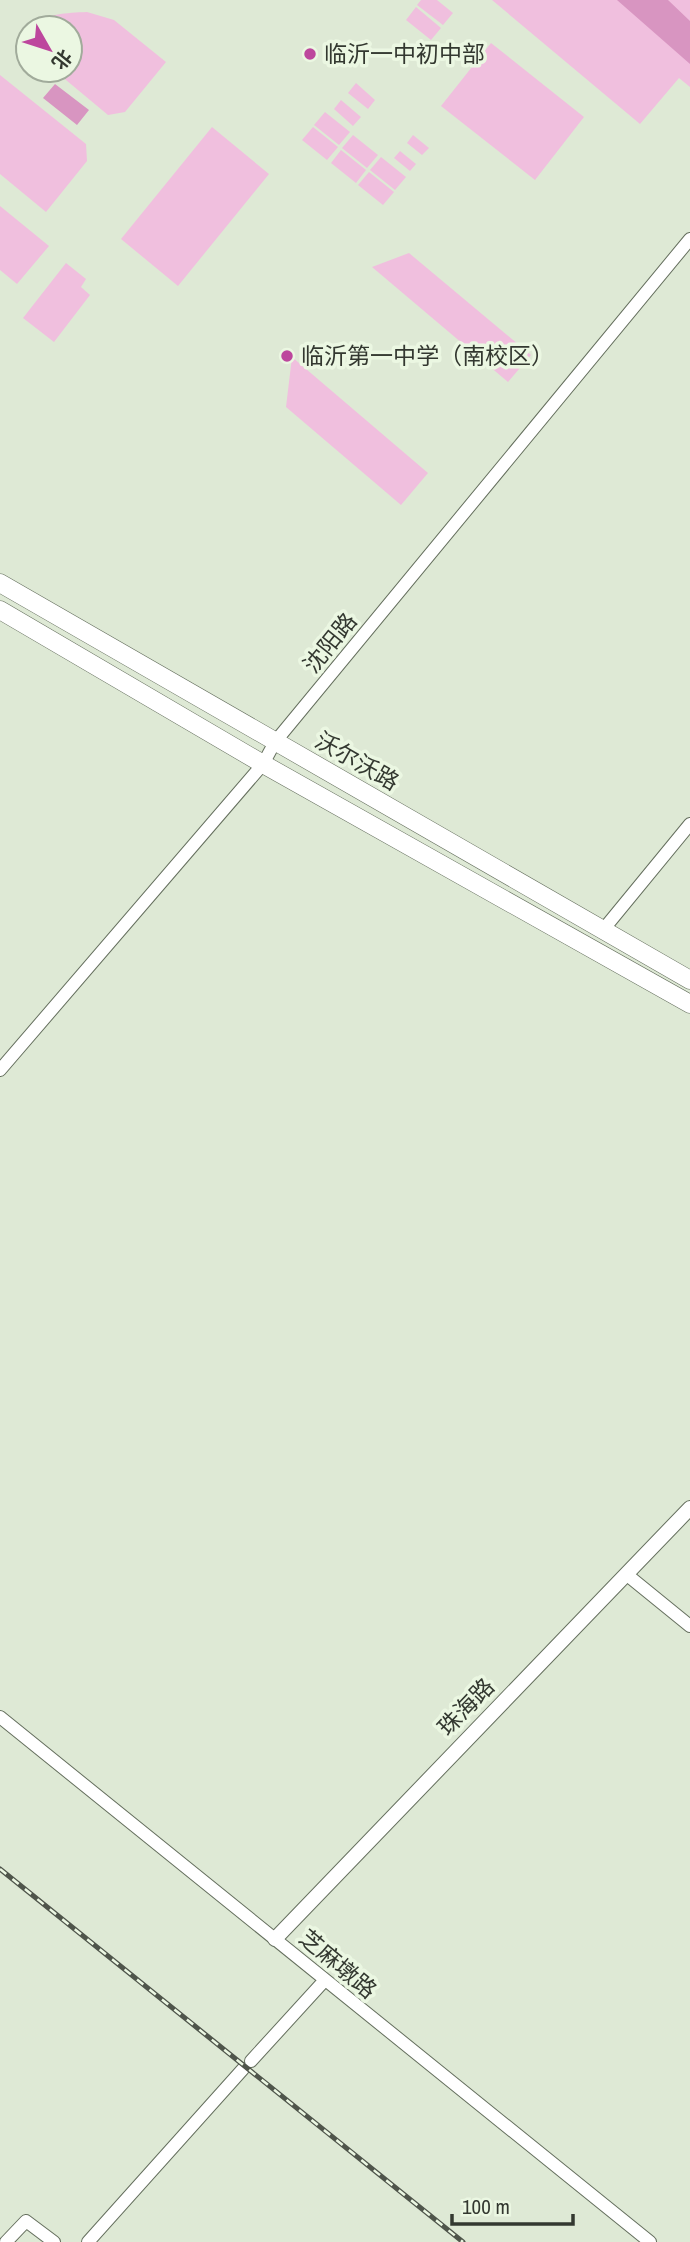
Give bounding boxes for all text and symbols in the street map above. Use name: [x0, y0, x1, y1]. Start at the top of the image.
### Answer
north arrow: [14, 14, 84, 84]
place label: 临沂一中初中部: [324, 38, 485, 69]
text: 北: [46, 44, 78, 75]
marker: 临沂一中初中部: [302, 46, 318, 62]
place label: 临沂第一中学（南校区）: [301, 340, 554, 371]
marker: 临沂第一中学（南校区）: [279, 348, 295, 364]
street label: 沈阳路: [296, 606, 363, 679]
street label: 沃尔沃路: [310, 724, 405, 797]
street label: 珠海路: [431, 1671, 501, 1742]
street label: 芝麻墩路: [293, 1922, 384, 2005]
scale bar: [452, 2182, 573, 2226]
text: 100 m: [462, 2192, 510, 2221]

